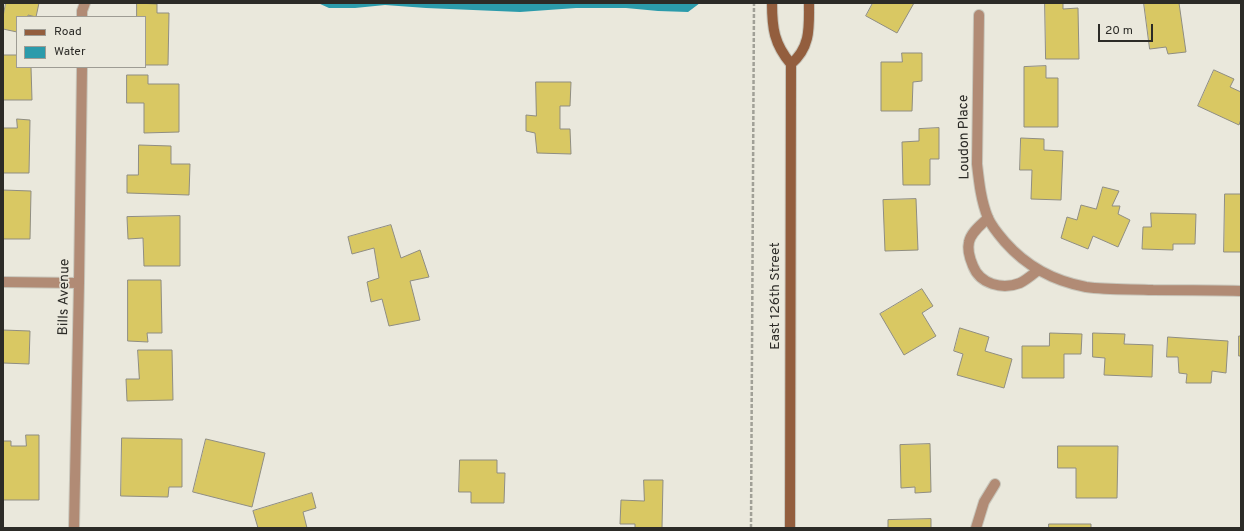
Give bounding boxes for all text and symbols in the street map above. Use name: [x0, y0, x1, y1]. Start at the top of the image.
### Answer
legend: [16, 16, 146, 68]
scale bar: [1100, 16, 1155, 42]
text: 20 m: [1105, 23, 1133, 39]
text: Road: [54, 24, 82, 40]
text: Water: [54, 44, 86, 60]
street label: Loudon Place: [956, 94, 974, 180]
street label: East 126th Street: [768, 242, 784, 350]
street label: Bills Avenue: [56, 258, 74, 336]

